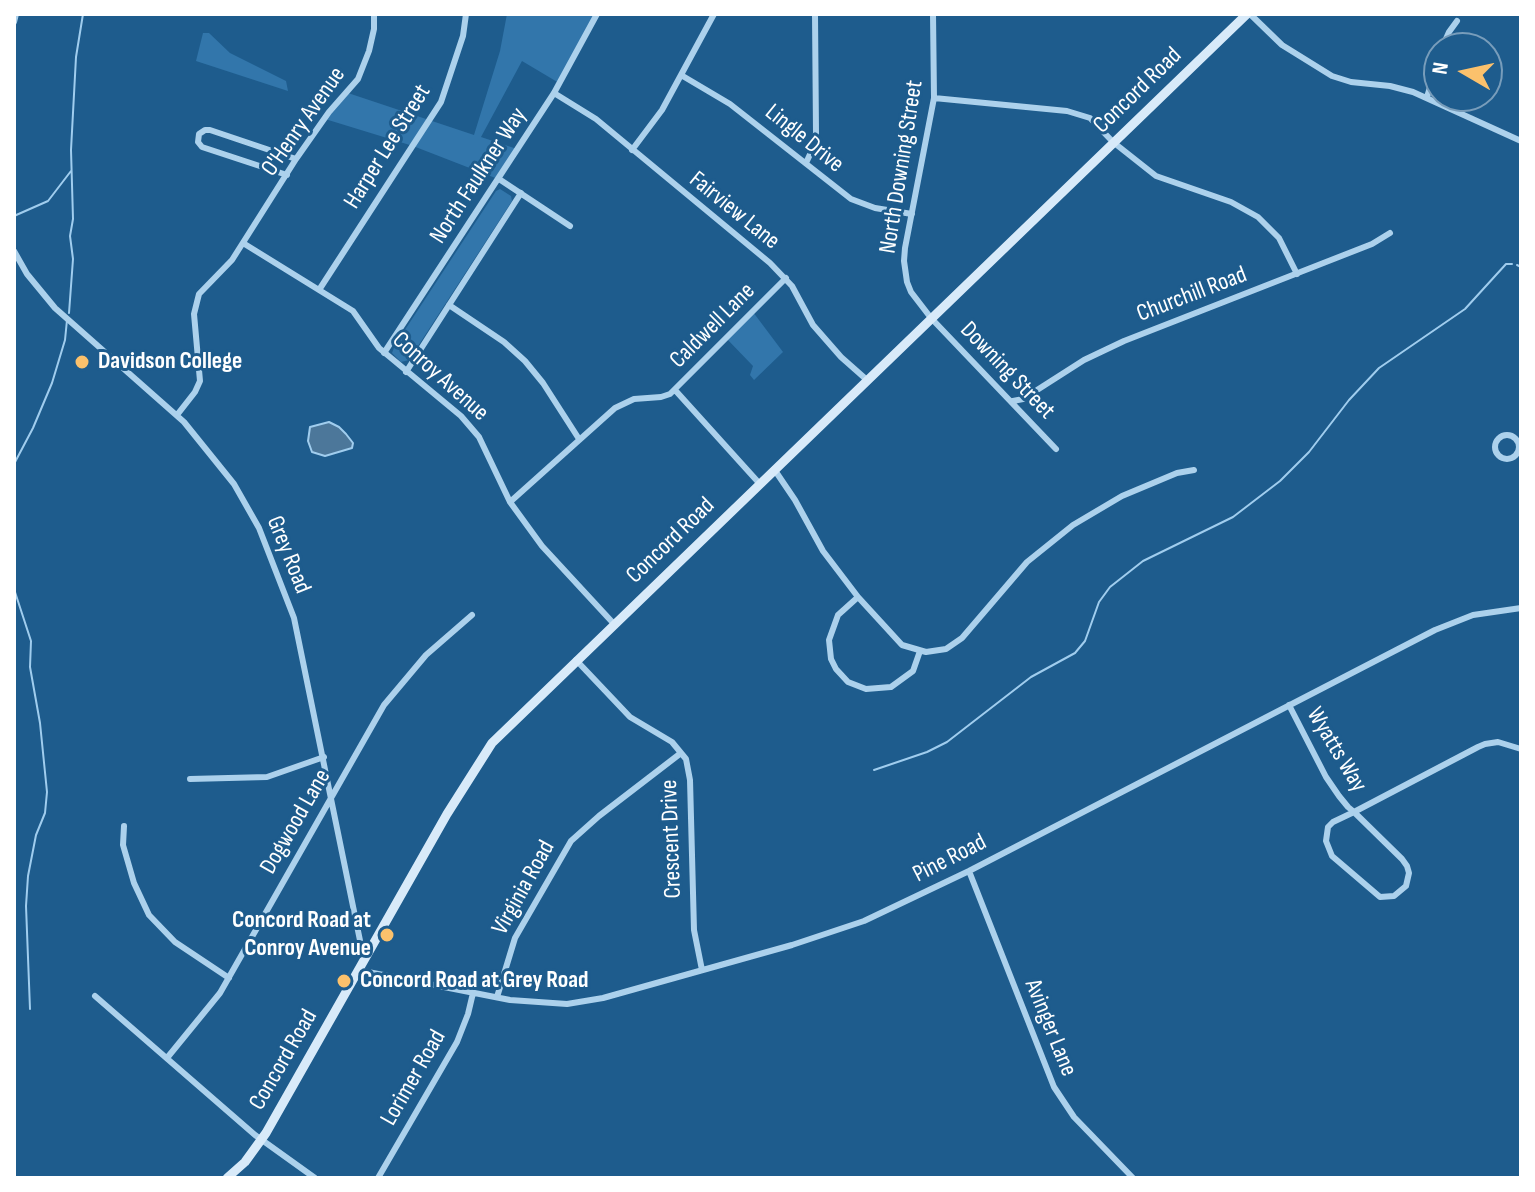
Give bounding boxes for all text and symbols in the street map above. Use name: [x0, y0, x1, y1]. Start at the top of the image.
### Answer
north arrow: [1423, 32, 1503, 112]
street label: Concord Road: [1088, 42, 1188, 140]
text: N: [1427, 61, 1455, 76]
street label: O'Henry Avenue: [256, 62, 352, 182]
street label: North Downing Street: [874, 78, 930, 256]
street label: Harper Lee Street: [338, 80, 438, 214]
street label: Lingle Drive: [759, 99, 849, 179]
street label: North Faulkner Way: [424, 103, 534, 249]
street label: Fairview Lane: [683, 166, 785, 256]
street label: Churchill Road: [1133, 261, 1251, 329]
street label: Caldwell Lane: [664, 277, 762, 375]
street label: Downing Street: [954, 316, 1060, 426]
street label: Conroy Avenue: [386, 326, 494, 428]
place label: Davidson College: [98, 348, 242, 376]
marker: Davidson College: [73, 353, 91, 371]
street label: Concord Road: [621, 492, 721, 590]
street label: Grey Road: [259, 512, 317, 598]
street label: Wyatts Way: [1300, 702, 1372, 798]
street label: Dogwood Lane: [254, 764, 338, 880]
street label: Crescent Drive: [656, 779, 688, 899]
street label: Pine Road: [909, 828, 991, 890]
street label: Virginia Road: [486, 836, 562, 940]
place label: Concord Road at Conroy Avenue: [232, 907, 371, 963]
marker: Concord Road at Conroy Avenue: [378, 926, 396, 944]
place label: Concord Road at Grey Road: [360, 967, 588, 995]
marker: Concord Road at Grey Road: [335, 972, 353, 990]
street label: Avinger Lane: [1018, 975, 1082, 1081]
street label: Concord Road: [244, 1005, 324, 1115]
street label: Lorimer Road: [375, 1025, 453, 1131]

